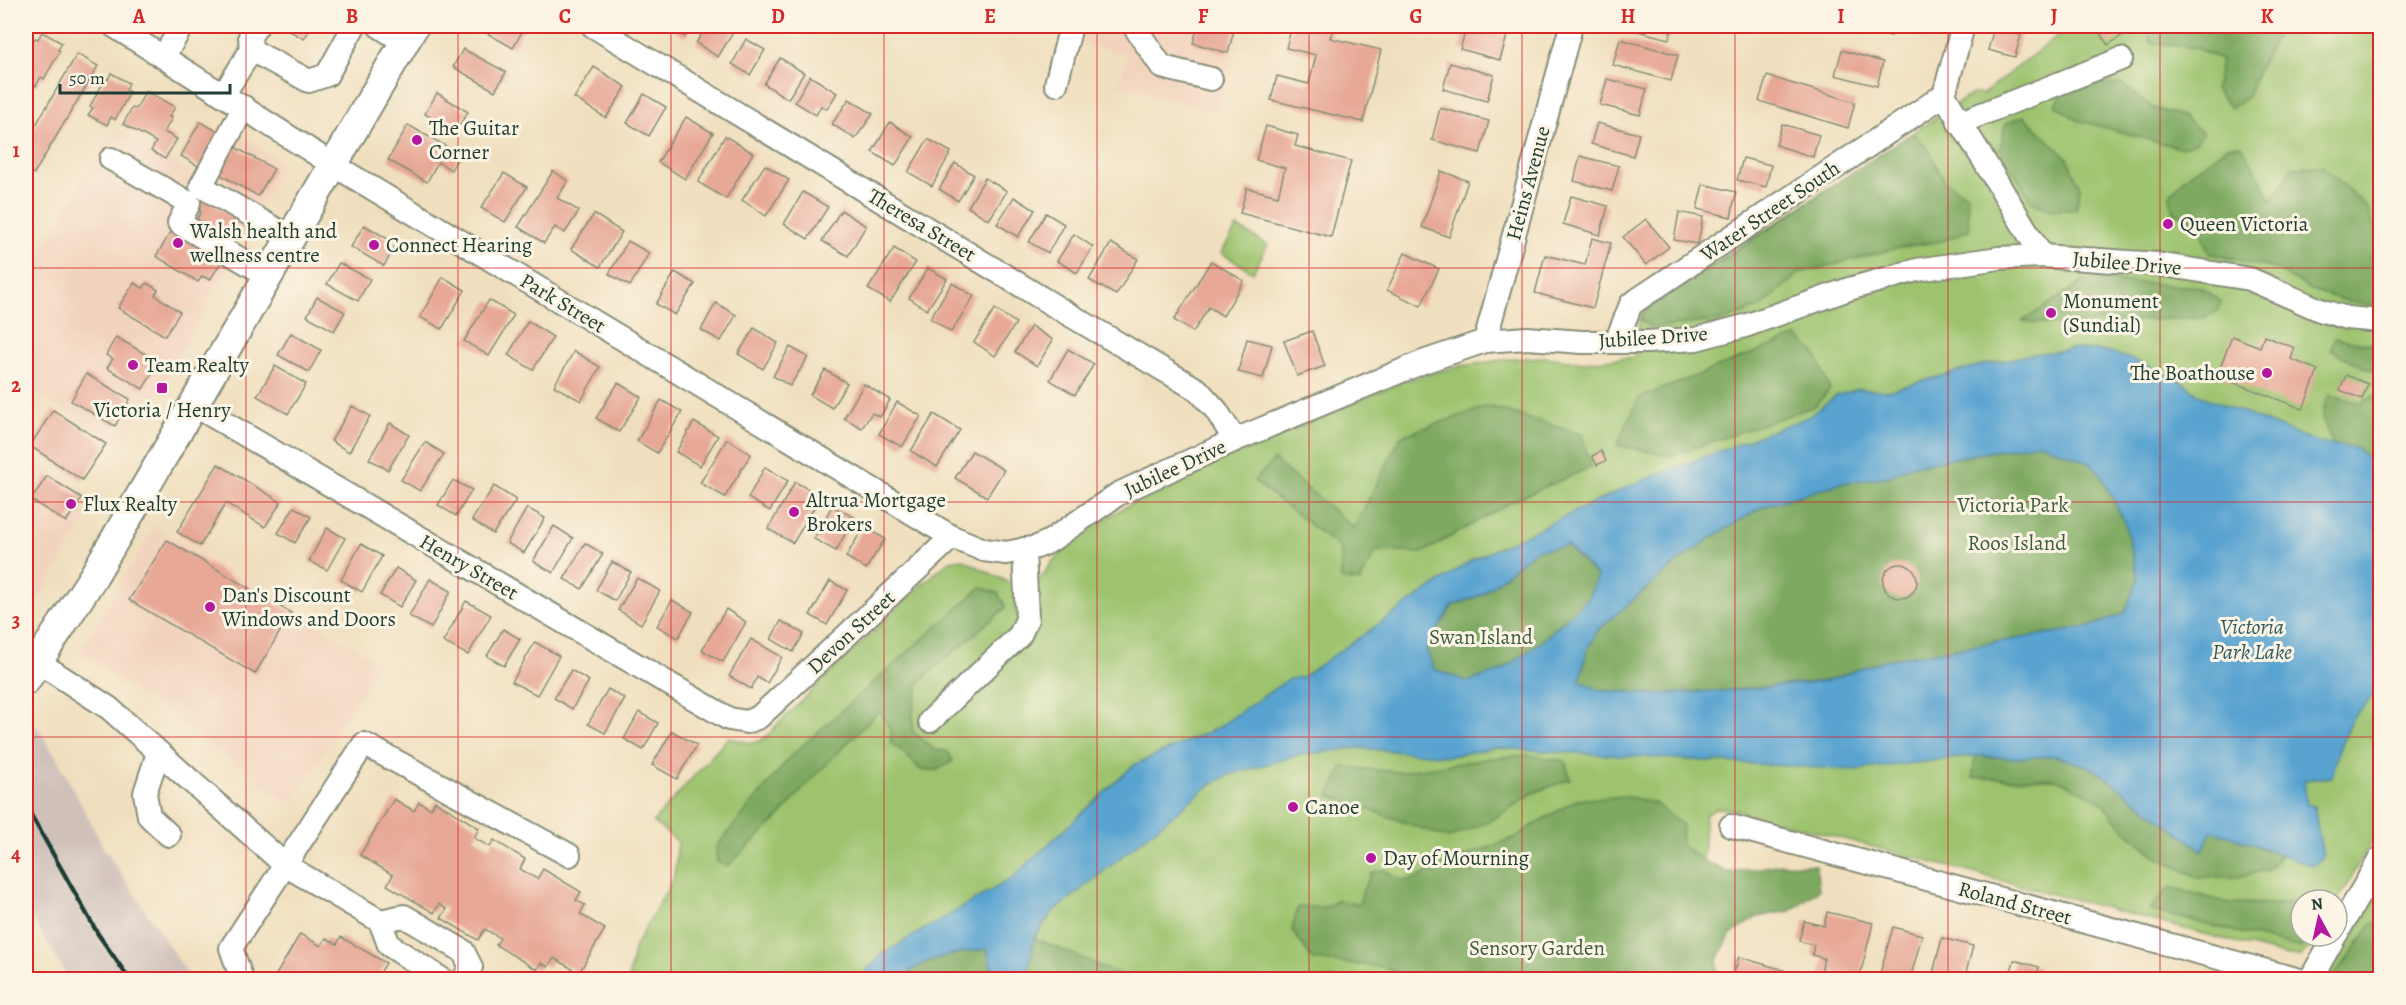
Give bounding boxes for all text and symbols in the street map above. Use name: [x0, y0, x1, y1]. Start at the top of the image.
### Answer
text: A: [132, 3, 146, 30]
text: B: [346, 3, 358, 30]
text: C: [559, 3, 571, 30]
text: D: [771, 3, 785, 30]
text: E: [984, 3, 996, 30]
text: F: [1198, 3, 1209, 30]
text: G: [1409, 3, 1423, 30]
text: H: [1621, 3, 1636, 30]
text: I: [1837, 3, 1845, 30]
text: J: [2051, 3, 2058, 30]
text: K: [2260, 3, 2274, 30]
scale bar: [60, 57, 230, 95]
text: 50 m: [69, 66, 105, 90]
place label: The Guitar Corner: [429, 114, 519, 166]
street label: Heins Avenue: [1499, 123, 1557, 243]
marker: The Guitar Corner: [410, 133, 424, 147]
text: 1: [12, 137, 20, 164]
street label: Water Street South: [1694, 154, 1845, 269]
street label: Theresa Street: [863, 182, 981, 268]
place label: Queen Victoria: [2180, 210, 2309, 238]
place label: Walsh health and wellness centre: [189, 217, 338, 269]
marker: Queen Victoria: [2161, 217, 2175, 231]
place label: Connect Hearing: [386, 231, 533, 259]
marker: Walsh health and wellness centre: [171, 236, 185, 250]
marker: Connect Hearing: [367, 238, 381, 252]
street label: Jubilee Drive: [2071, 244, 2183, 282]
street label: Park Street: [515, 266, 611, 340]
place label: Monument (Sundial): [2063, 287, 2159, 339]
marker: Monument (Sundial): [2044, 306, 2058, 320]
street label: Jubilee Drive: [1597, 319, 1709, 355]
place label: Team Realty: [145, 351, 249, 379]
marker: Team Realty: [126, 358, 140, 372]
place label: The Boathouse: [2130, 359, 2255, 387]
marker: The Boathouse: [2260, 366, 2274, 380]
text: 2: [11, 372, 21, 399]
marker: Victoria / Henry: [155, 381, 169, 395]
place label: Victoria / Henry: [92, 396, 231, 424]
street label: Jubilee Drive: [1119, 432, 1231, 504]
place label: Altrua Mortgage Brokers: [805, 486, 946, 538]
place label: Flux Realty: [83, 490, 178, 518]
park label: Victoria Park: [1956, 491, 2069, 519]
marker: Flux Realty: [64, 497, 78, 511]
marker: Altrua Mortgage Brokers: [787, 505, 801, 519]
street label: Henry Street: [414, 527, 524, 607]
park label: Roos Island: [1967, 529, 2067, 557]
place label: Dan's Discount Windows and Doors: [221, 581, 396, 633]
street label: Devon Street: [801, 584, 901, 680]
marker: Dan's Discount Windows and Doors: [203, 600, 217, 614]
text: 3: [12, 607, 20, 634]
water label: Victoria Park Lake: [2212, 612, 2292, 667]
park label: Swan Island: [1429, 623, 1534, 651]
place label: Canoe: [1305, 793, 1359, 821]
marker: Canoe: [1286, 800, 1300, 814]
text: 4: [11, 841, 21, 868]
place label: Day of Mourning: [1383, 844, 1529, 872]
marker: Day of Mourning: [1364, 851, 1378, 865]
street label: Roland Street: [1955, 874, 2075, 932]
north arrow: [2289, 888, 2349, 948]
text: N: [2310, 892, 2325, 916]
park label: Sensory Garden: [1469, 934, 1605, 962]

